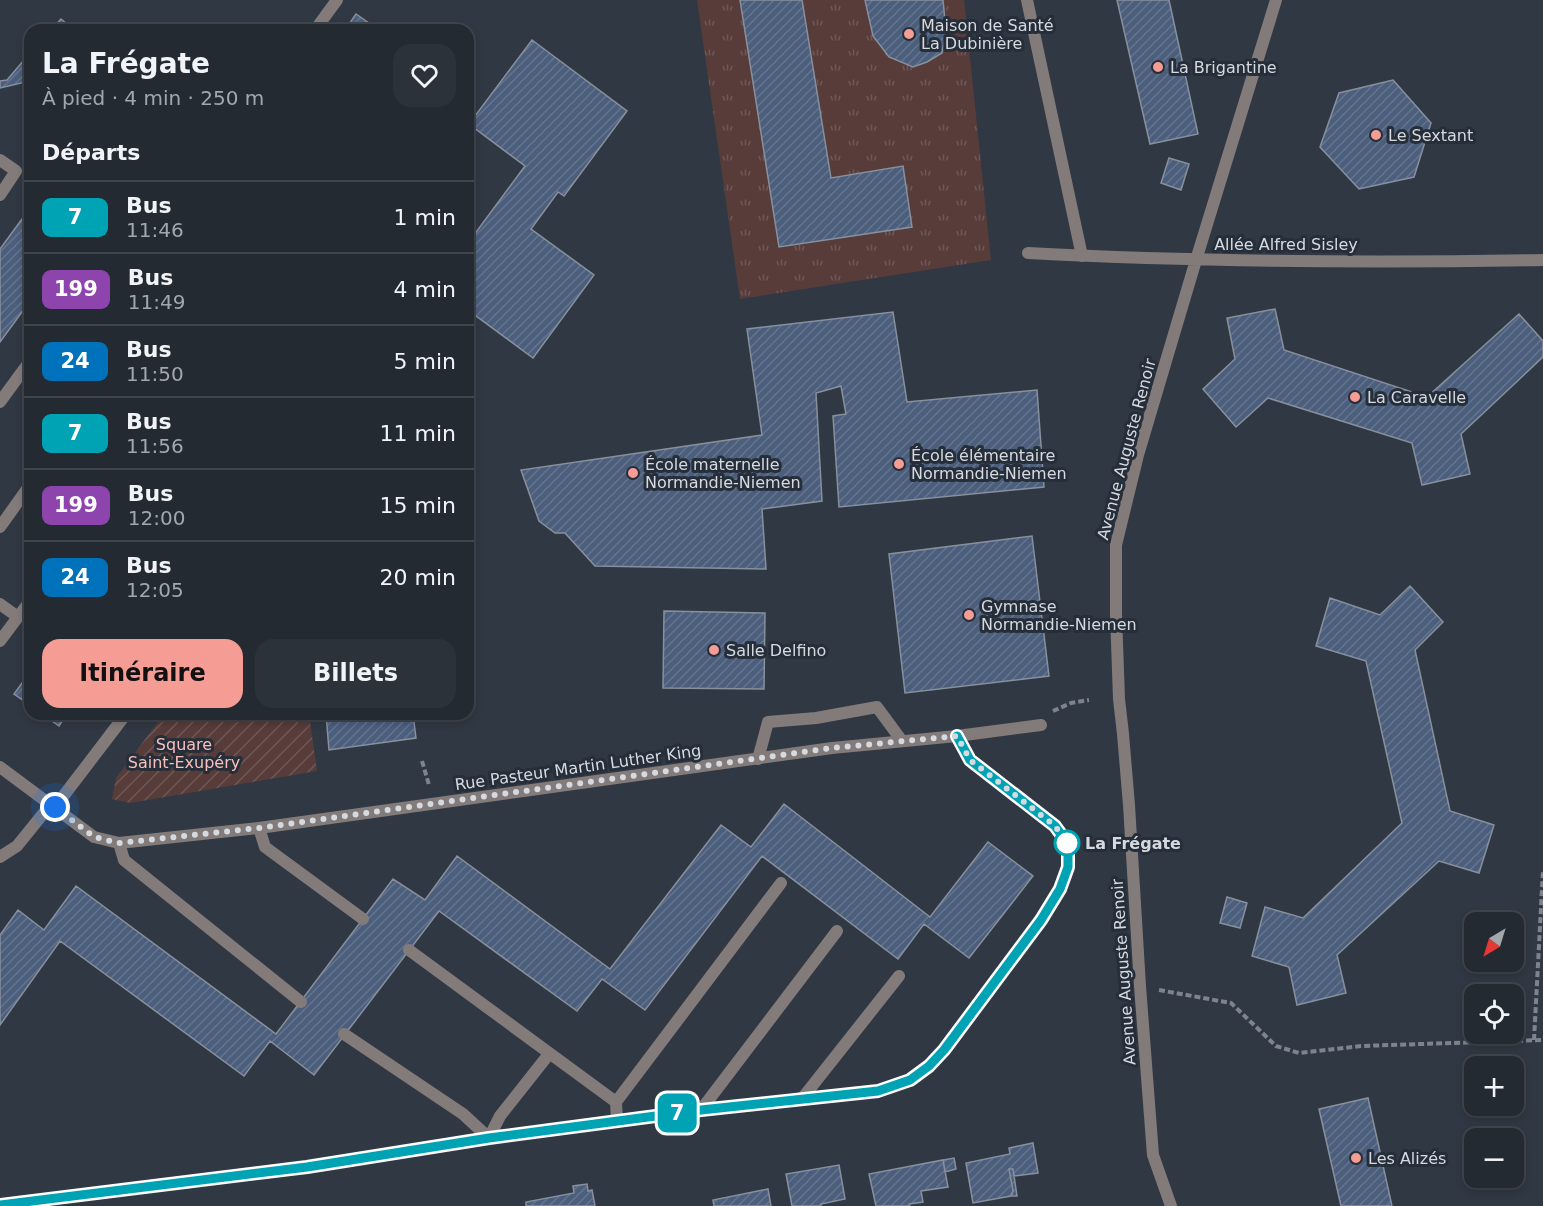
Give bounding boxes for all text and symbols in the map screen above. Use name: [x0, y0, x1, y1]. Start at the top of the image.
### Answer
place label: Maison de Santé La Dubinière: [921, 16, 1054, 53]
marker: Maison de Santé La Dubinière: [902, 27, 916, 41]
button: heart: [393, 44, 456, 107]
text: La Frégate: [42, 47, 210, 80]
place label: La Brigantine: [1170, 58, 1277, 77]
marker: La Brigantine: [1151, 60, 1165, 74]
text: À pied · 4 min · 250 m: [42, 86, 264, 110]
place label: Le Sextant: [1388, 126, 1473, 145]
marker: Le Sextant: [1369, 128, 1383, 142]
text: Départs: [42, 140, 140, 165]
text: Bus: [126, 193, 172, 218]
text: 7: [68, 205, 82, 229]
text: 1 min: [394, 205, 456, 230]
text: 11:46: [126, 218, 184, 242]
street label: Allée Alfred Sisley: [1214, 235, 1358, 254]
text: Bus: [128, 265, 173, 290]
text: 199: [54, 277, 98, 301]
text: 4 min: [394, 277, 456, 302]
text: 11:49: [128, 290, 185, 314]
text: Bus: [126, 337, 172, 362]
text: 24: [60, 349, 90, 373]
text: 5 min: [394, 349, 456, 374]
street label: Avenue Auguste Renoir: [1093, 356, 1160, 542]
text: 11:50: [126, 362, 184, 386]
place label: La Caravelle: [1367, 388, 1466, 407]
marker: La Caravelle: [1348, 390, 1362, 404]
text: Bus: [126, 409, 172, 434]
text: 7: [68, 421, 82, 445]
text: 11 min: [380, 421, 456, 446]
text: 11:56: [126, 434, 184, 458]
place label: École élémentaire Normandie-Niemen: [911, 446, 1067, 483]
place label: École maternelle Normandie-Niemen: [645, 455, 801, 492]
marker: École élémentaire Normandie-Niemen: [892, 457, 906, 471]
marker: École maternelle Normandie-Niemen: [626, 466, 640, 480]
text: Bus: [128, 481, 173, 506]
text: 199: [54, 493, 98, 517]
text: 15 min: [380, 493, 456, 518]
text: 12:00: [128, 506, 185, 530]
text: Bus: [126, 553, 172, 578]
text: 24: [60, 565, 90, 589]
text: 20 min: [380, 565, 456, 590]
text: 12:05: [126, 578, 184, 602]
place label: Gymnase Normandie-Niemen: [981, 597, 1137, 634]
marker: Gymnase Normandie-Niemen: [962, 608, 976, 622]
button: Itinéraire: [42, 639, 243, 708]
button: Billets: [255, 639, 456, 708]
place label: Salle Delfino: [726, 641, 826, 660]
marker: Salle Delfino: [707, 643, 721, 657]
park label: Square Saint-Exupéry: [128, 735, 240, 772]
street label: Rue Pasteur Martin Luther King: [454, 741, 702, 794]
your location: [40, 792, 70, 822]
marker: La Frégate: [1054, 830, 1080, 856]
place label: La Frégate: [1085, 834, 1181, 853]
street label: Avenue Auguste Renoir: [1107, 878, 1139, 1066]
north arrow: [1464, 912, 1524, 972]
map controls: [1464, 912, 1524, 1188]
button: locate: [1464, 984, 1524, 1044]
button: +: [1464, 1056, 1524, 1116]
line badge: 7: [658, 1094, 696, 1132]
text: 7: [670, 1101, 684, 1125]
button: −: [1464, 1128, 1524, 1188]
place label: Les Alizés: [1368, 1149, 1446, 1168]
marker: Les Alizés: [1349, 1151, 1363, 1165]

